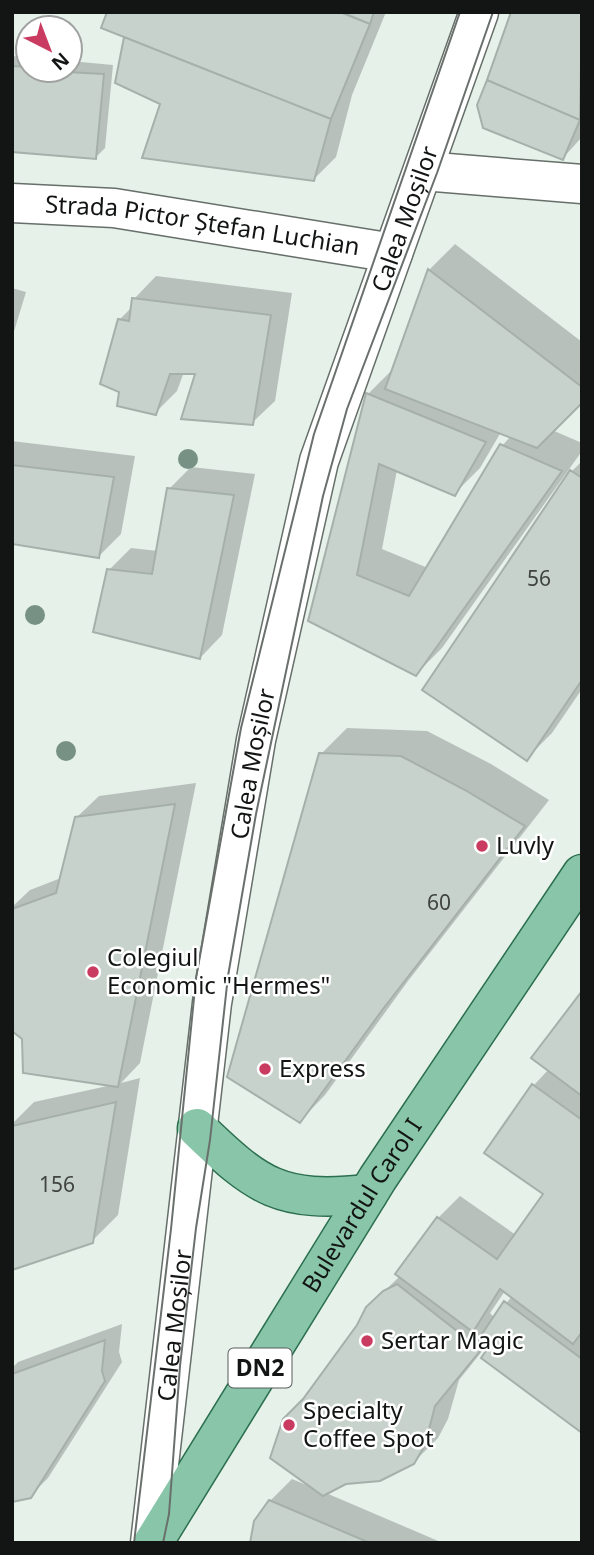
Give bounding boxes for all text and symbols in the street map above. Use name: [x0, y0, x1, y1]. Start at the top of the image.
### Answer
north arrow: [14, 14, 84, 84]
text: N: [46, 47, 75, 76]
street label: Calea Moșilor: [363, 141, 445, 296]
street label: Strada Pictor Ștefan Luchian: [45, 187, 362, 262]
house number: 56: [527, 564, 551, 592]
street label: Calea Moșilor: [222, 685, 282, 842]
place label: Luvly: [496, 828, 555, 861]
marker: Luvly: [474, 838, 490, 854]
house number: 60: [427, 888, 451, 916]
place label: Colegiul Economic "Hermes": [107, 940, 330, 1001]
marker: Colegiul Economic "Hermes": [85, 964, 101, 980]
place label: Express: [279, 1051, 366, 1084]
marker: Express: [257, 1061, 273, 1077]
street label: Bulevardul Carol I: [294, 1111, 428, 1298]
house number: 156: [39, 1170, 75, 1198]
street label: Calea Moșilor: [148, 1247, 199, 1403]
place label: Sertar Magic: [381, 1323, 524, 1356]
marker: Sertar Magic: [359, 1333, 375, 1349]
road number: DN2: [229, 1348, 292, 1387]
place label: Specialty Coffee Spot: [303, 1393, 434, 1454]
marker: Specialty Coffee Spot: [281, 1417, 297, 1433]

